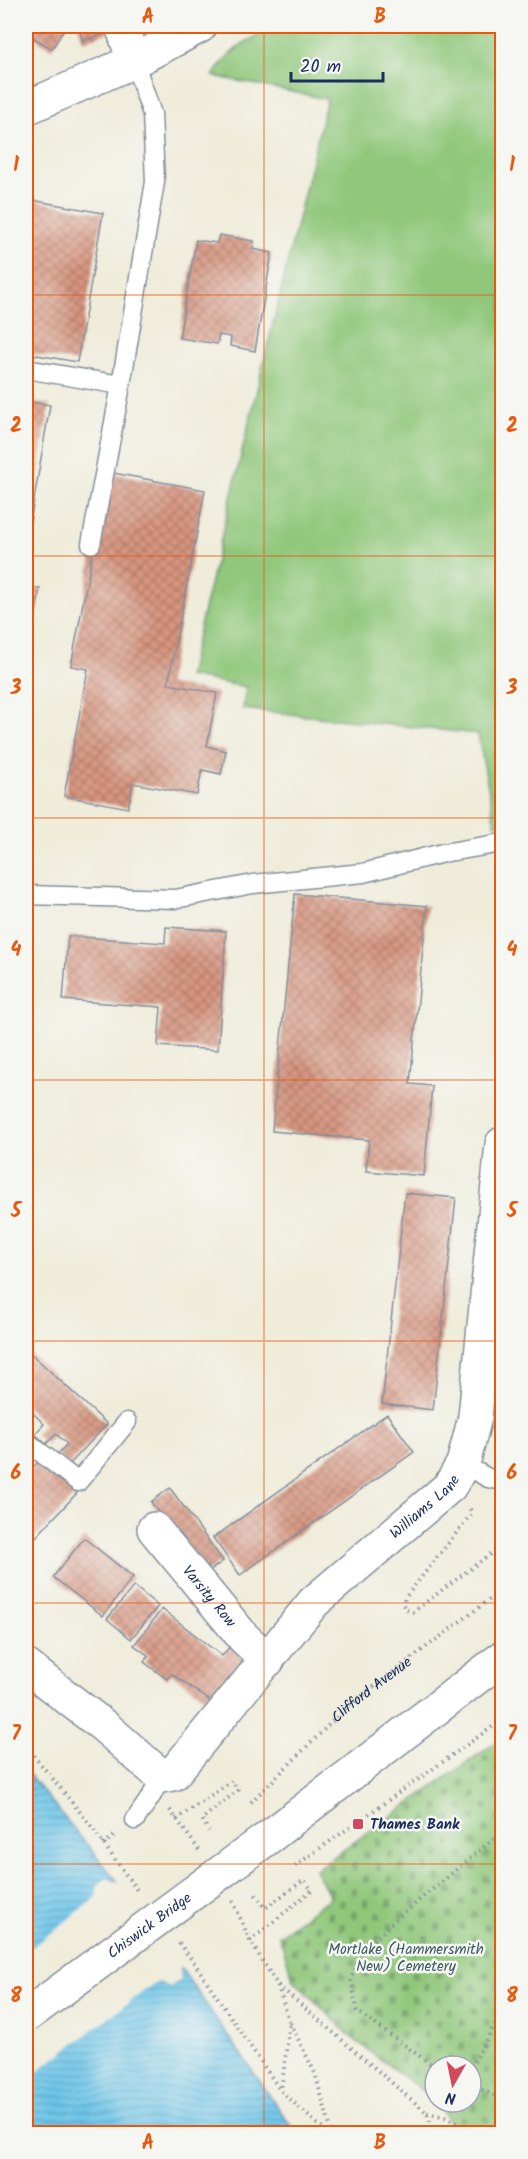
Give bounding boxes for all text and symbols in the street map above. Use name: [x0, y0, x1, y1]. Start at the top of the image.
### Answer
text: A: [142, 2, 154, 34]
text: B: [374, 2, 386, 34]
scale bar: [291, 45, 382, 83]
text: 20 m: [300, 53, 341, 82]
text: 1: [13, 150, 19, 182]
text: 1: [509, 150, 515, 182]
text: 2: [10, 411, 22, 443]
text: 2: [506, 411, 518, 443]
text: 3: [10, 673, 22, 705]
text: 3: [506, 673, 518, 705]
text: 4: [11, 935, 22, 967]
text: 4: [507, 935, 518, 967]
text: 5: [10, 1196, 23, 1228]
text: 5: [506, 1196, 519, 1228]
text: 6: [11, 1458, 22, 1490]
text: 6: [507, 1458, 518, 1490]
street label: Williams Lane: [385, 1470, 467, 1545]
street label: Varsity Row: [176, 1560, 242, 1634]
street label: Clifford Avenue: [326, 1651, 418, 1729]
text: 7: [11, 1719, 21, 1751]
text: 7: [507, 1719, 517, 1751]
place label: Thames Bank: [370, 1813, 460, 1837]
marker: Thames Bank: [351, 1817, 365, 1831]
street label: Chiswick Bridge: [102, 1887, 197, 1965]
park label: Mortlake (Hammersmith New) Cemetery: [328, 1938, 484, 1979]
text: 8: [10, 1981, 22, 2013]
text: 8: [506, 1981, 518, 2013]
north arrow: [423, 2054, 483, 2114]
text: N: [444, 2084, 458, 2110]
text: A: [142, 2128, 154, 2159]
text: B: [374, 2128, 386, 2159]

